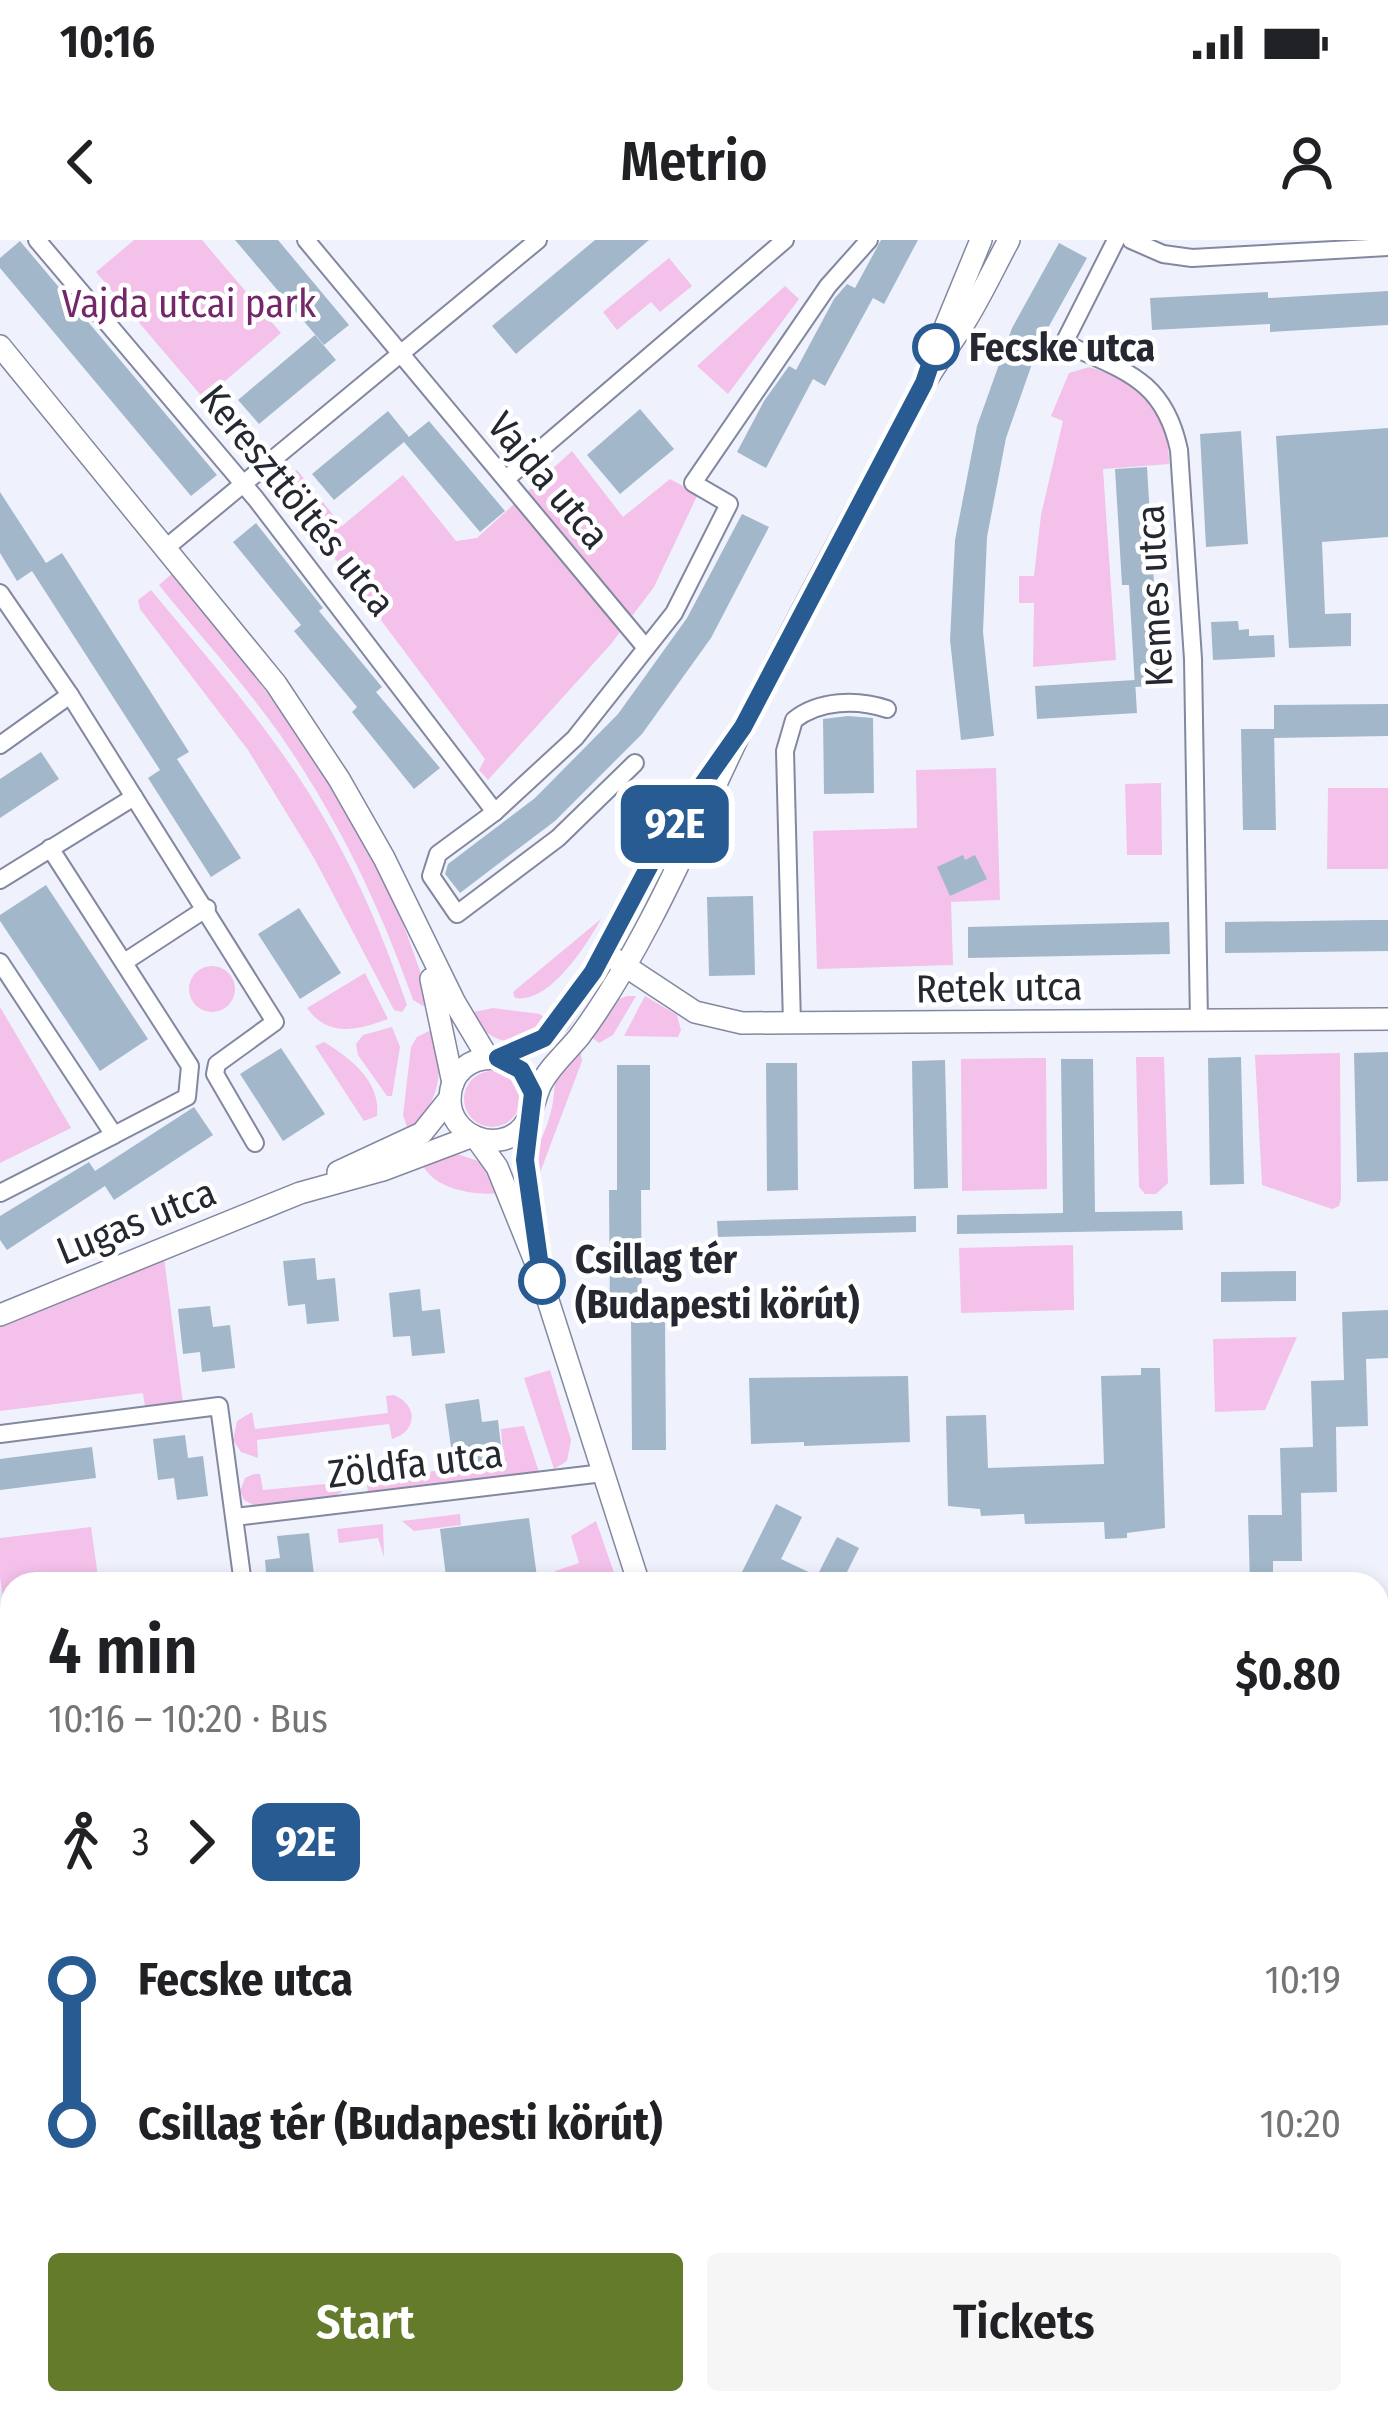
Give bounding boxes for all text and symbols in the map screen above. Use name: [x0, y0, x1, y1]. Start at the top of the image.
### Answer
text: 10:16: [60, 15, 155, 69]
icon: back: [48, 129, 114, 195]
icon: person: [1274, 129, 1340, 195]
text: Metrio: [621, 130, 768, 194]
park label: Vajda utcai park: [62, 281, 317, 327]
marker: Fecske utca: [914, 325, 958, 369]
place label: Fecske utca: [969, 325, 1155, 371]
street label: Kereszttöltés utca: [190, 376, 405, 626]
street label: Vajda utca: [478, 403, 619, 558]
street label: Kemes utca: [1127, 504, 1183, 688]
line badge: 92E: [606, 785, 744, 863]
text: 92E: [645, 799, 705, 849]
street label: Retek utca: [915, 964, 1083, 1012]
street label: Lugas utca: [50, 1169, 223, 1275]
place label: Csillag tér (Budapesti körút): [575, 1237, 860, 1328]
marker: Csillag tér (Budapesti körút): [520, 1259, 564, 1303]
street label: Zöldfa utca: [325, 1430, 505, 1498]
text: 4 min: [48, 1611, 198, 1690]
text: $0.80: [1235, 1647, 1341, 1701]
text: 10:16 – 10:20 · Bus: [48, 1696, 328, 1742]
icon: walk: [48, 1809, 114, 1875]
icon: forward: [168, 1809, 234, 1875]
text: 92E: [276, 1817, 336, 1867]
text: 3: [132, 1819, 150, 1865]
text: Fecske utca: [138, 1953, 353, 2007]
text: 10:19: [1265, 1957, 1341, 2003]
text: Csillag tér (Budapesti körút): [138, 2097, 662, 2151]
text: 10:20: [1260, 2101, 1341, 2147]
button: Start: [48, 2253, 683, 2391]
button: Tickets: [707, 2253, 1341, 2391]

